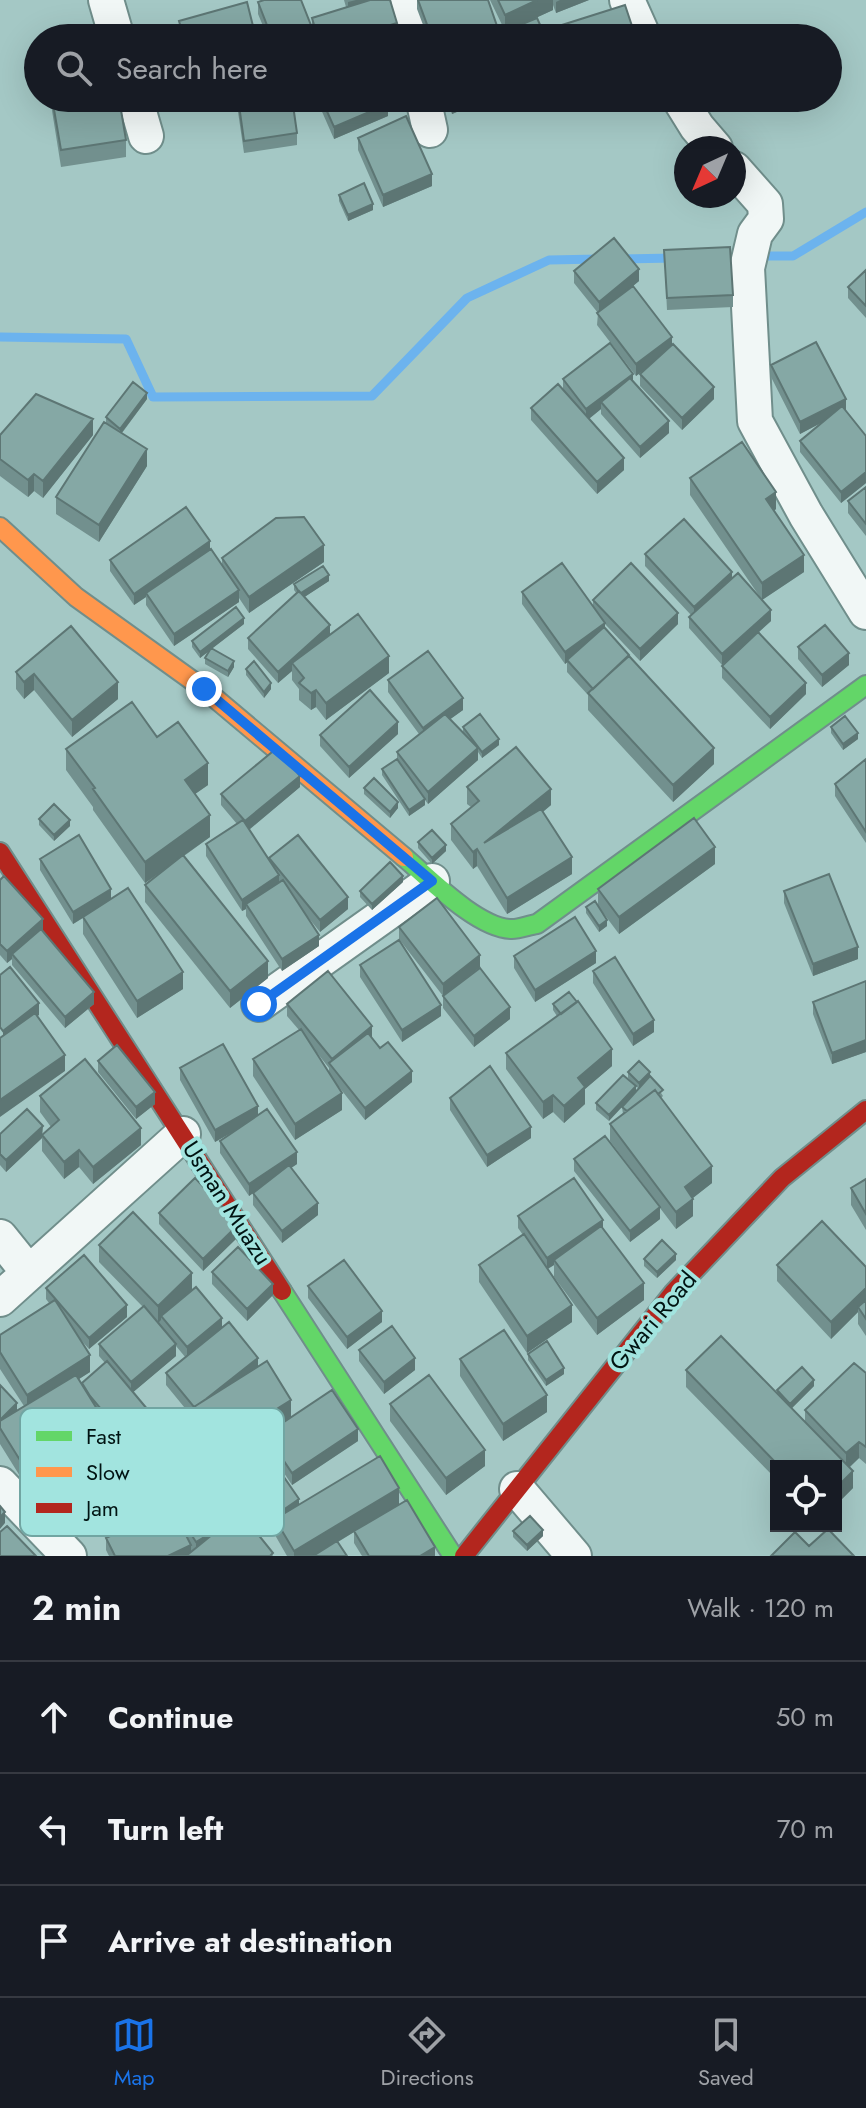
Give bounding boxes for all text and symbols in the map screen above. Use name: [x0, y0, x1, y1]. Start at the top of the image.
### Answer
search box: [24, 24, 842, 112]
icon: search: [52, 46, 96, 90]
text: Search here: [116, 47, 268, 90]
north arrow: [674, 136, 746, 208]
route end: [186, 671, 222, 707]
route start: [241, 986, 277, 1022]
street label: Usman Muazu: [174, 1134, 281, 1272]
street label: Gwari Road: [601, 1263, 705, 1378]
legend: [20, 1408, 284, 1536]
text: Fast: [86, 1420, 122, 1452]
text: Slow: [86, 1456, 130, 1488]
map controls: [770, 1460, 842, 1532]
button: locate: [770, 1460, 842, 1532]
text: Jam: [83, 1492, 119, 1524]
text: 2 min: [32, 1584, 121, 1633]
text: Walk · 120 m: [687, 1589, 834, 1627]
icon: ahead: [32, 1695, 76, 1739]
text: Continue: [108, 1696, 234, 1739]
text: 50 m: [776, 1698, 834, 1736]
icon: left: [32, 1807, 76, 1851]
text: Turn left: [108, 1808, 223, 1851]
text: 70 m: [777, 1810, 834, 1848]
icon: arrive: [32, 1919, 76, 1963]
text: Arrive at destination: [108, 1920, 393, 1963]
tab: Map: [112, 2013, 156, 2093]
tab: Directions: [381, 2013, 474, 2093]
tab: Saved: [698, 2013, 754, 2093]

